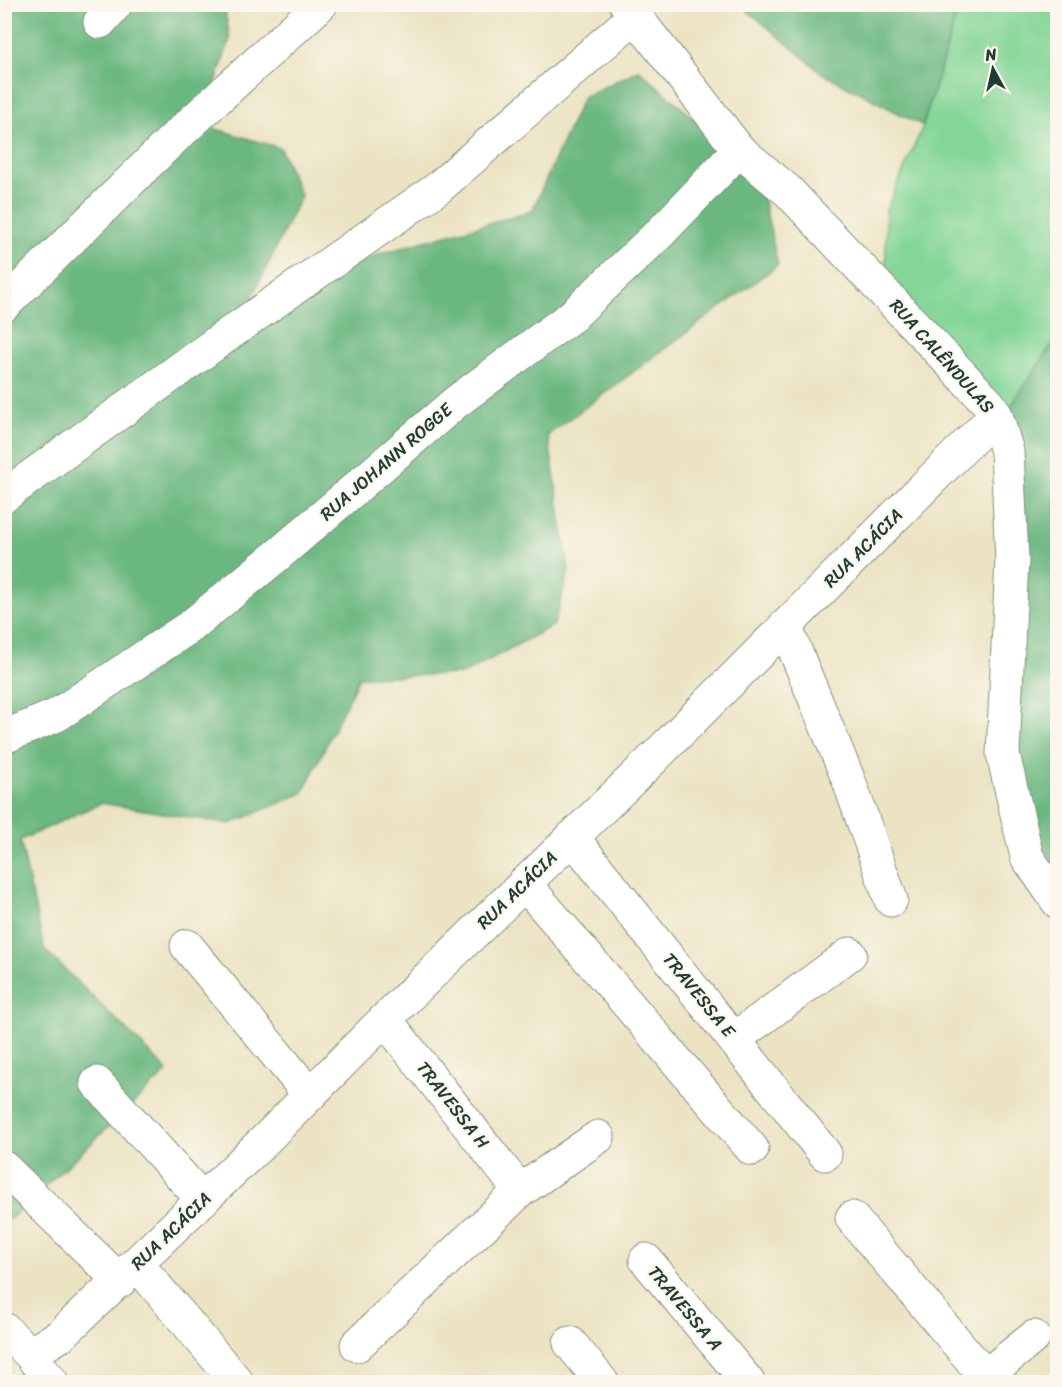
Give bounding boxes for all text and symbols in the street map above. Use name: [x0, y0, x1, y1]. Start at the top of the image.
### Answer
north arrow: [963, 39, 1023, 99]
text: N: [982, 39, 999, 70]
street label: RUA CALÊNDULAS: [881, 291, 1003, 421]
street label: RUA JOHANN ROGGE: [312, 394, 460, 529]
street label: RUA ACÁCIA: [815, 500, 911, 596]
street label: RUA ACÁCIA: [469, 843, 565, 937]
street label: TRAVESSA E: [654, 945, 744, 1046]
street label: TRAVESSA H: [408, 1054, 498, 1156]
street label: RUA ACÁCIA: [123, 1184, 219, 1278]
street label: TRAVESSA A: [639, 1258, 731, 1358]

